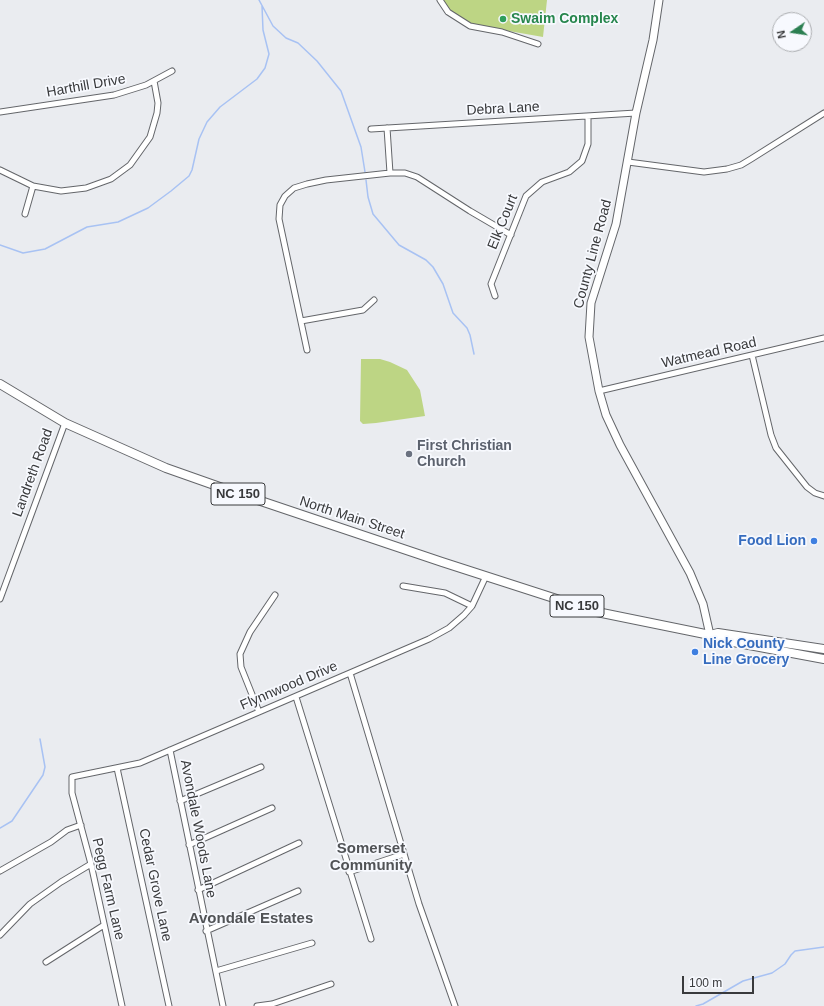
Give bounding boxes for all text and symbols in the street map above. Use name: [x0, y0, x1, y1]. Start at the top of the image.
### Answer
place label: Swaim Complex: [511, 11, 618, 27]
north arrow: [772, 12, 812, 52]
marker: Swaim Complex: [498, 14, 508, 24]
text: N: [775, 29, 788, 40]
street label: Harthill Drive: [45, 71, 127, 101]
street label: Debra Lane: [466, 99, 540, 119]
street label: Elk Court: [484, 192, 522, 252]
street label: County Line Road: [570, 198, 616, 310]
street label: Watmead Road: [660, 334, 758, 372]
street label: Landreth Road: [9, 427, 57, 519]
place label: First Christian Church: [417, 438, 512, 470]
marker: First Christian Church: [404, 449, 414, 459]
road number: NC 150: [211, 483, 265, 505]
street label: North Main Street: [297, 493, 407, 543]
place label: Food Lion: [738, 533, 806, 549]
marker: Food Lion: [809, 536, 819, 546]
road number: NC 150: [550, 595, 604, 617]
place label: Nick County Line Grocery: [703, 636, 789, 668]
marker: Nick County Line Grocery: [690, 647, 700, 657]
street label: Flynnwood Drive: [238, 658, 340, 714]
street label: Avondale Woods Lane: [176, 759, 220, 899]
street label: Cedar Grove Lane: [135, 827, 175, 943]
street label: Pegg Farm Lane: [88, 836, 128, 942]
district label: Somerset Community: [330, 840, 412, 875]
district label: Avondale Estates: [189, 910, 313, 928]
scale bar: [684, 968, 756, 994]
text: 100 m: [689, 976, 722, 990]

